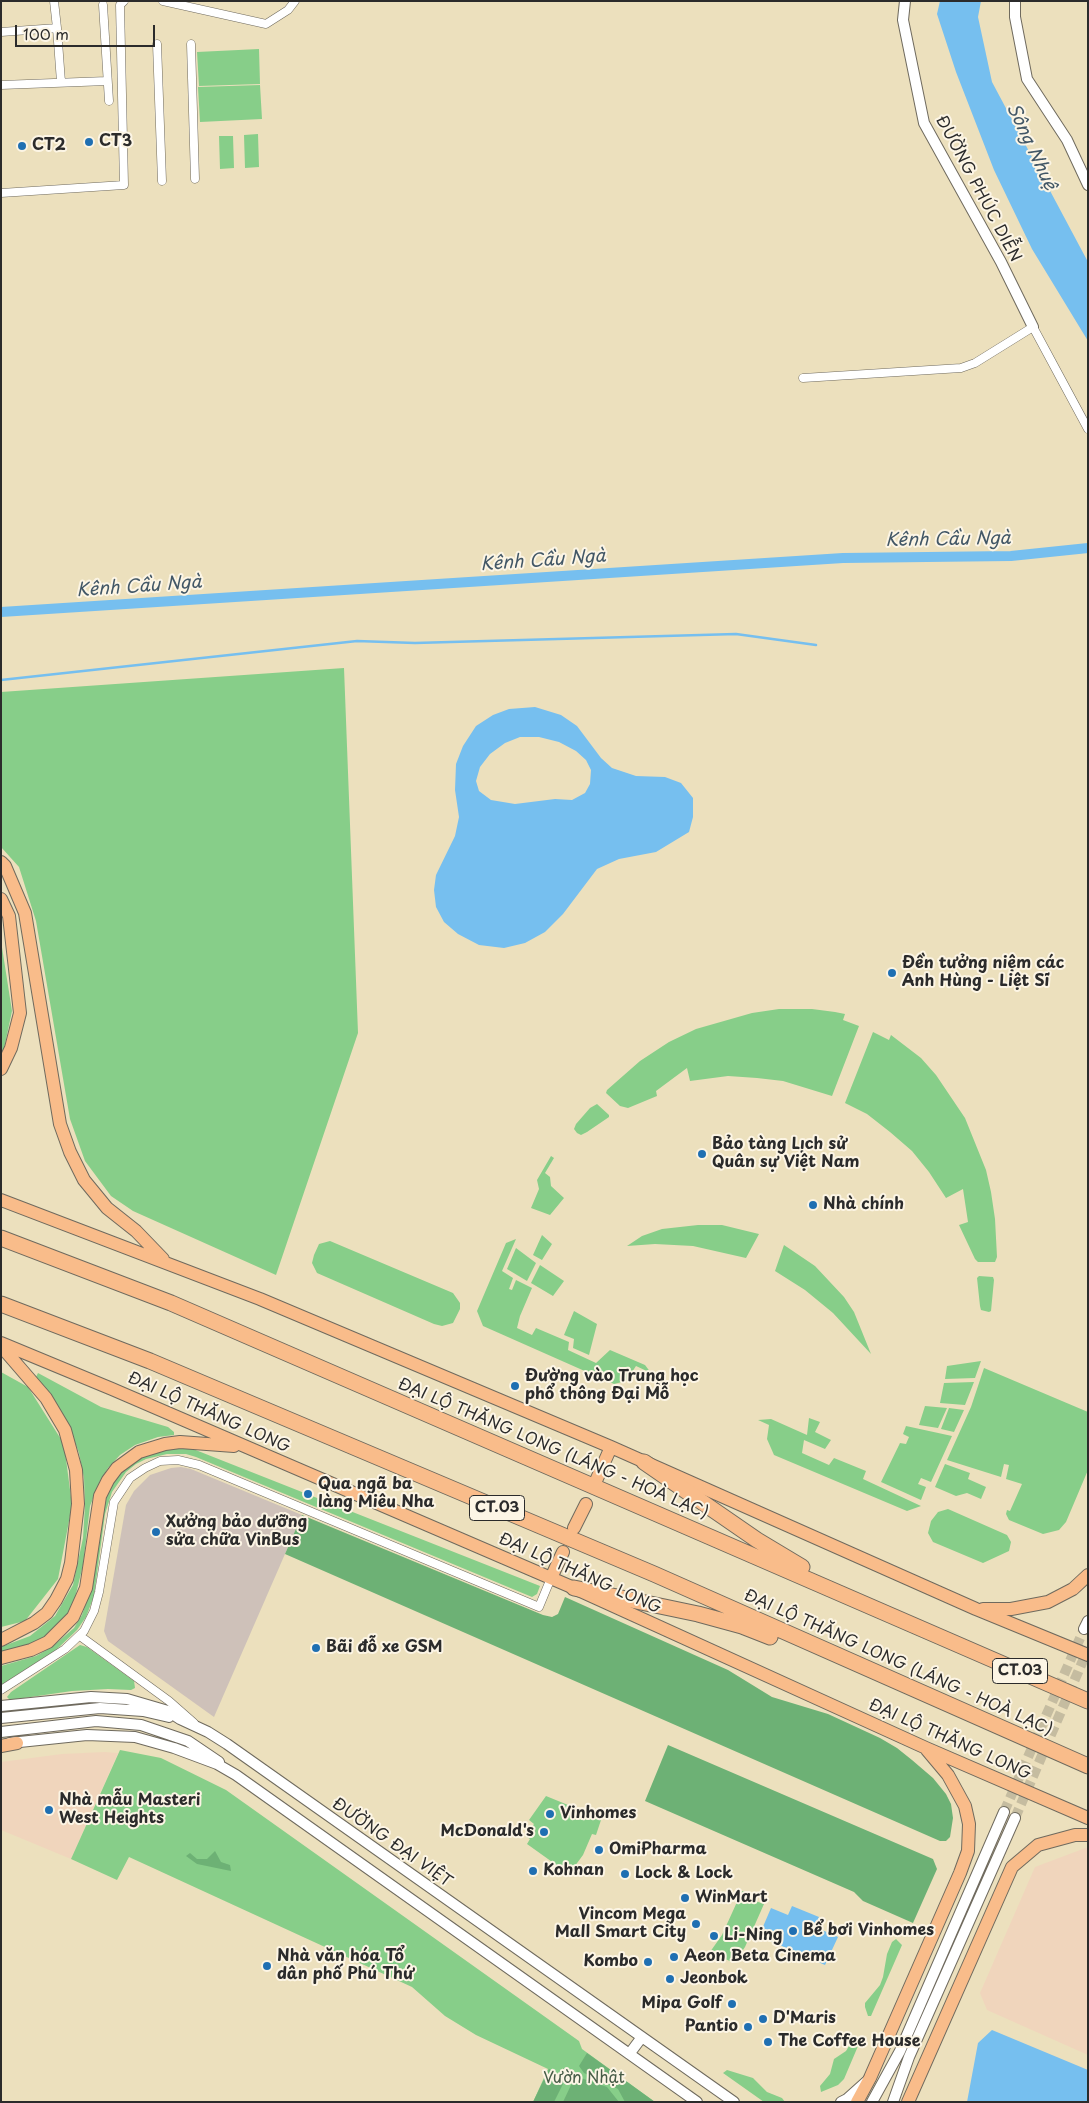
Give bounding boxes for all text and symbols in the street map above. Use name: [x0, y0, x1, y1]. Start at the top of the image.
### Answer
scale bar: [18, 15, 158, 47]
text: 100 m: [23, 22, 69, 45]
water label: Sông Nhuệ: [1001, 100, 1061, 194]
street label: ĐƯỜNG PHÚC DIỄN: [931, 113, 1025, 265]
place label: CT3: [99, 132, 132, 152]
place label: CT2: [32, 136, 66, 156]
marker: CT3: [83, 136, 95, 148]
marker: CT2: [16, 140, 28, 152]
water label: Kênh Cầu Ngà: [885, 528, 1011, 552]
water label: Kênh Cầu Ngà: [480, 546, 606, 576]
water label: Kênh Cầu Ngà: [76, 572, 202, 602]
place label: Đền tưởng niệm các Anh Hùng - Liệt Sĩ: [902, 954, 1064, 992]
marker: Đền tưởng niệm các Anh Hùng - Liệt Sĩ: [886, 967, 898, 979]
place label: Bảo tàng Lịch sử Quân sự Việt Nam: [712, 1135, 859, 1173]
marker: Bảo tàng Lịch sử Quân sự Việt Nam: [696, 1148, 708, 1160]
place label: Nhà chính: [823, 1195, 904, 1215]
marker: Nhà chính: [807, 1199, 819, 1211]
place label: Đường vào Trung học phổ thông Đại Mỗ: [525, 1367, 698, 1405]
street label: ĐẠI LỘ THĂNG LONG: [125, 1368, 293, 1458]
street label: ĐẠI LỘ THĂNG LONG (LÁNG - HOÀ LẠC): [395, 1375, 711, 1523]
marker: Đường vào Trung học phổ thông Đại Mỗ: [509, 1380, 521, 1392]
place label: Qua ngã ba làng Miêu Nha: [318, 1475, 434, 1513]
marker: Qua ngã ba làng Miêu Nha: [302, 1488, 314, 1500]
road number: CT.03: [470, 1496, 524, 1520]
place label: Xưởng bảo dưỡng sửa chữa VinBus: [166, 1513, 307, 1551]
marker: Xưởng bảo dưỡng sửa chữa VinBus: [150, 1526, 162, 1538]
street label: ĐẠI LỘ THĂNG LONG: [496, 1529, 664, 1619]
street label: ĐẠI LỘ THĂNG LONG (LÁNG - HOÀ LẠC): [741, 1586, 1055, 1740]
place label: Bãi đỗ xe GSM: [326, 1638, 442, 1658]
marker: Bãi đỗ xe GSM: [310, 1642, 322, 1654]
road number: CT.03: [992, 1658, 1048, 1684]
street label: ĐẠI LỘ THĂNG LONG: [866, 1695, 1034, 1785]
place label: Nhà mẫu Masteri West Heights: [59, 1791, 200, 1829]
street label: ĐƯỜNG ĐẠI VIỆT: [328, 1794, 456, 1892]
marker: Nhà mẫu Masteri West Heights: [43, 1804, 55, 1816]
place label: Vinhomes: [560, 1804, 636, 1824]
marker: Vinhomes: [544, 1808, 556, 1820]
place label: McDonald's: [440, 1822, 534, 1842]
marker: McDonald's: [538, 1826, 550, 1838]
place label: OmiPharma: [609, 1840, 707, 1860]
marker: OmiPharma: [593, 1844, 605, 1856]
place label: Kohnan: [543, 1861, 604, 1881]
place label: Lock & Lock: [635, 1864, 733, 1884]
marker: Kohnan: [527, 1865, 539, 1877]
marker: Lock & Lock: [619, 1868, 631, 1880]
place label: WinMart: [695, 1888, 768, 1908]
marker: WinMart: [679, 1892, 691, 1904]
place label: Vincom Mega Mall Smart City: [555, 1905, 686, 1943]
marker: Vincom Mega Mall Smart City: [690, 1918, 702, 1930]
place label: Bể bơi Vinhomes: [803, 1921, 934, 1941]
marker: Bể bơi Vinhomes: [787, 1925, 799, 1937]
place label: Li-Ning: [724, 1926, 783, 1946]
marker: Li-Ning: [708, 1930, 720, 1942]
place label: Nhà văn hóa Tổ dân phố Phú Thứ: [277, 1947, 414, 1985]
place label: Aeon Beta Cinema: [684, 1947, 836, 1967]
marker: Aeon Beta Cinema: [668, 1951, 680, 1963]
place label: Kombo: [583, 1952, 638, 1972]
marker: Kombo: [642, 1956, 654, 1968]
marker: Nhà văn hóa Tổ dân phố Phú Thứ: [261, 1960, 273, 1972]
place label: Jeonbok: [680, 1969, 748, 1989]
marker: Jeonbok: [664, 1973, 676, 1985]
place label: Mipa Golf: [641, 1994, 722, 2014]
marker: Mipa Golf: [726, 1998, 738, 2010]
place label: D'Maris: [773, 2009, 836, 2029]
marker: D'Maris: [757, 2013, 769, 2025]
place label: Pantio: [685, 2017, 738, 2037]
marker: Pantio: [742, 2021, 754, 2033]
place label: The Coffee House: [778, 2032, 920, 2052]
marker: The Coffee House: [762, 2036, 774, 2048]
park label: Vườn Nhật: [543, 2069, 625, 2089]

